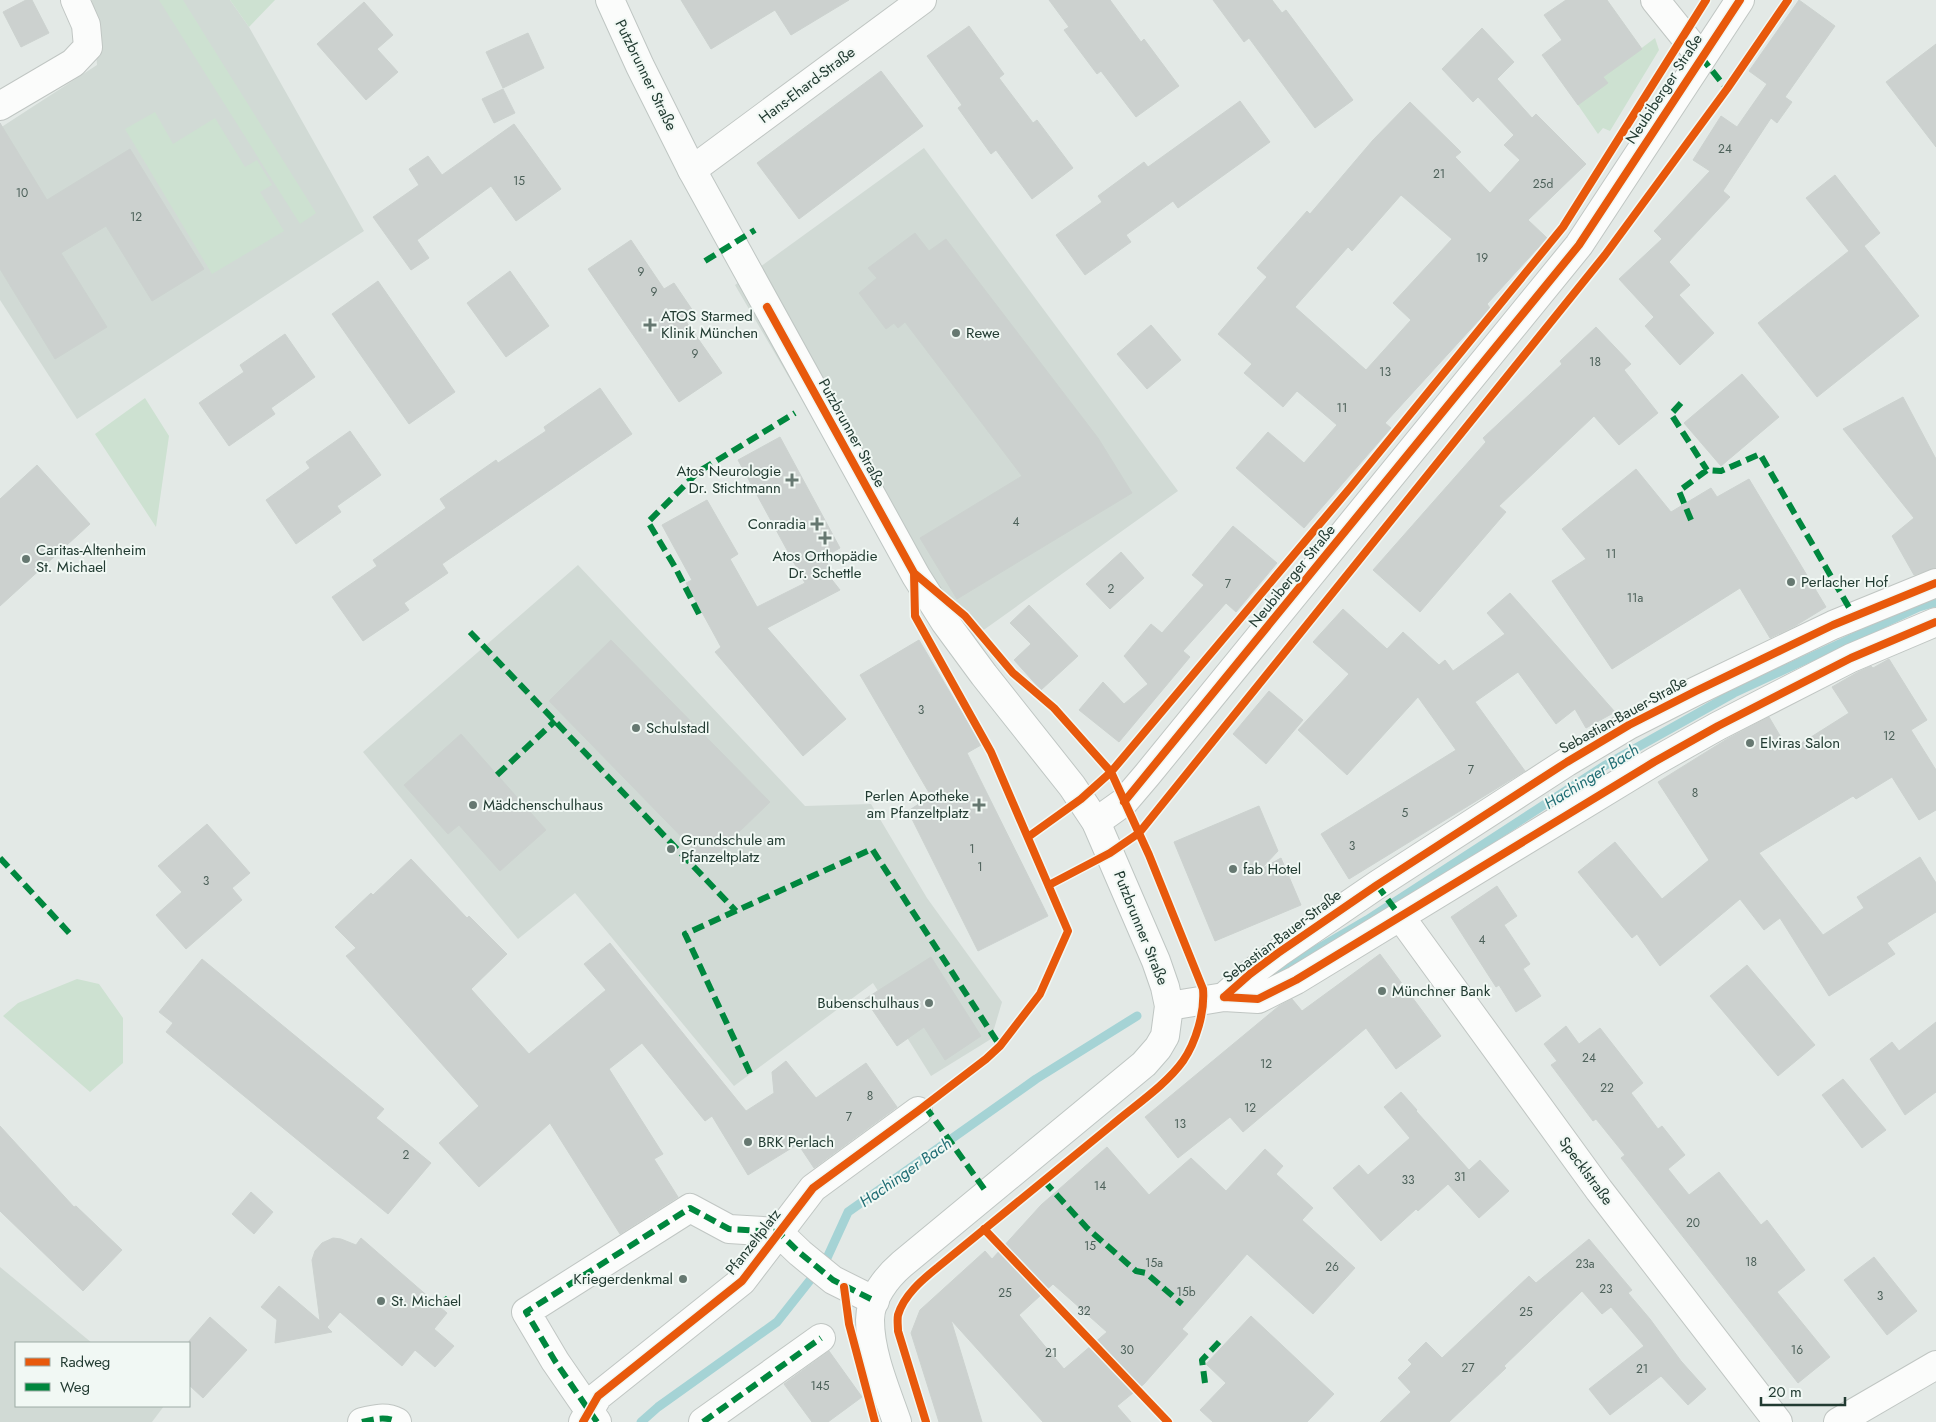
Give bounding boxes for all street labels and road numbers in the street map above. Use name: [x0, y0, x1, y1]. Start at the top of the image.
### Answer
street label: Putzbrunner Straße: [610, 16, 683, 135]
street label: Neubiberger Straße: [1620, 29, 1708, 148]
street label: Hans-Ehard-Straße: [754, 41, 860, 129]
street label: Putzbrunner Straße: [813, 375, 891, 492]
street label: Neubiberger Straße: [1243, 519, 1341, 632]
street label: Sebastian-Bauer-Straße: [1555, 670, 1691, 759]
street label: Putzbrunner Straße: [1108, 868, 1174, 989]
street label: Sebastian-Bauer-Straße: [1218, 884, 1346, 988]
street label: Specklstraße: [1554, 1132, 1619, 1210]
street label: Pfanzeltplatz: [720, 1204, 786, 1280]

